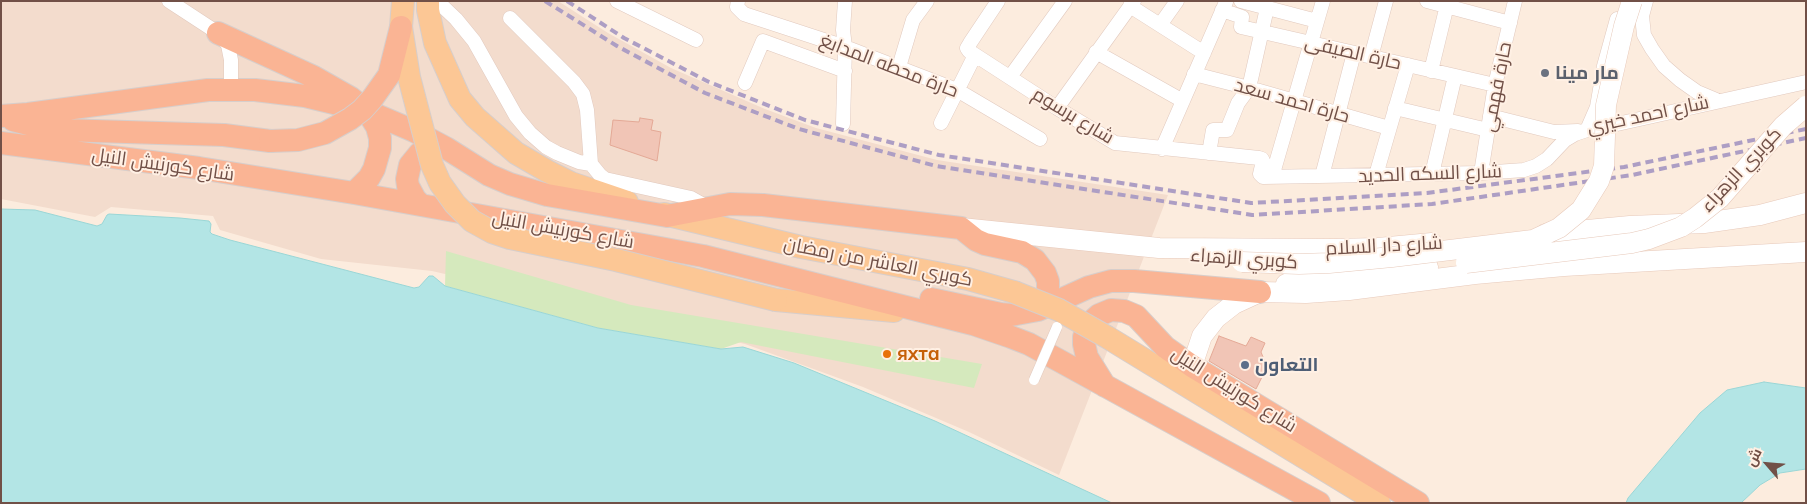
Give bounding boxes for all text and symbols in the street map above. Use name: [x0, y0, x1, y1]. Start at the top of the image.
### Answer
street label: حارة محطه المدابغ: [817, 29, 961, 103]
street label: حارة الصيفى: [1303, 31, 1403, 75]
street label: حارة فهمي: [1477, 40, 1517, 134]
place label: مار مينا: [1555, 62, 1619, 84]
marker: مار مينا: [1539, 67, 1551, 79]
street label: حارة احمد سعد: [1232, 74, 1352, 128]
street label: شارع برسوم: [1028, 83, 1118, 149]
street label: شارع احمد خيري: [1585, 91, 1711, 139]
street label: كوبري الزهراء: [1696, 123, 1786, 217]
street label: شارع كورنيش النيل: [90, 144, 236, 186]
street label: شارع السكه الحديد: [1358, 160, 1502, 188]
street label: شارع كورنيش النيل: [490, 206, 636, 254]
street label: شارع دار السلام: [1325, 232, 1443, 260]
street label: كوبري العاشر من رمضان: [782, 233, 974, 291]
street label: كوبري الزهراء: [1189, 244, 1299, 274]
street label: شارع كورنيش النيل: [1167, 342, 1301, 438]
place label: яхта: [897, 343, 940, 365]
marker: яхта: [881, 348, 893, 360]
place label: التعاون: [1255, 354, 1318, 376]
marker: التعاون: [1239, 359, 1251, 371]
north arrow: [1742, 439, 1792, 489]
text: ش: [1742, 445, 1766, 469]

